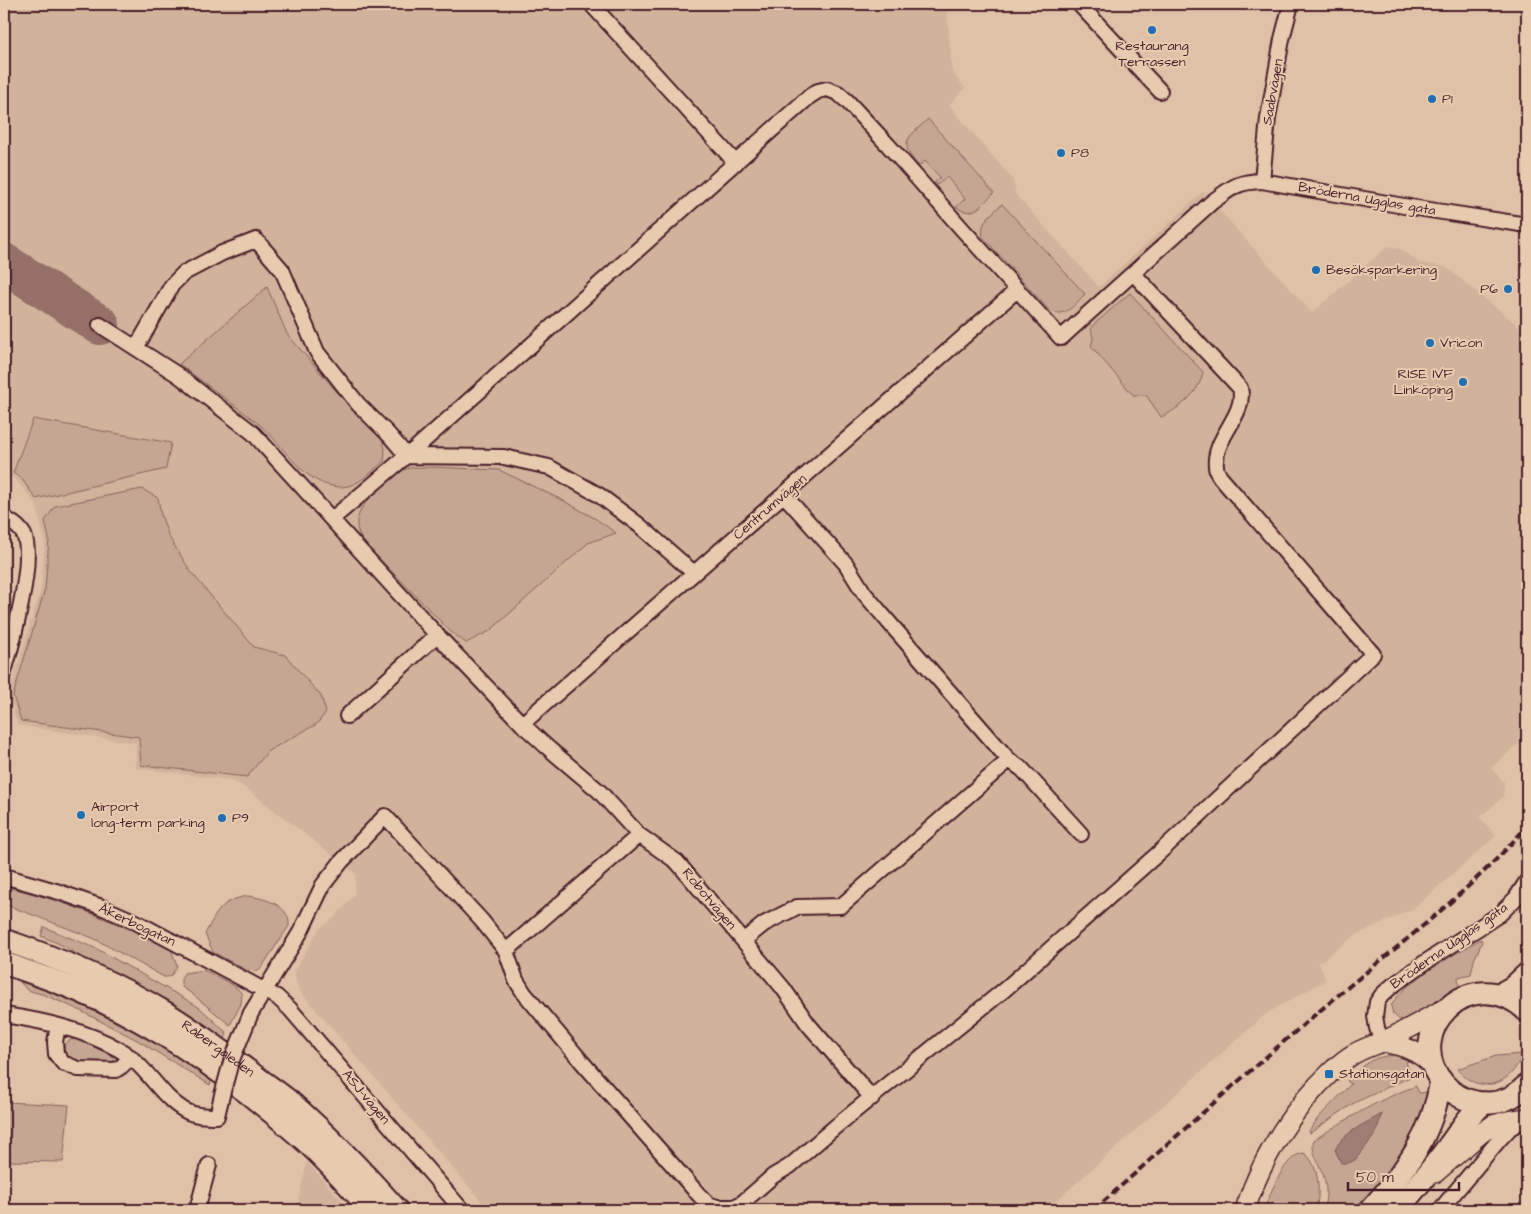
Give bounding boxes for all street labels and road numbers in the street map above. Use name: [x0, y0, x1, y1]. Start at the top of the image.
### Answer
street label: Saabvägen: [1257, 57, 1289, 127]
street label: Bröderna Ugglas gata: [1297, 177, 1437, 221]
street label: Centrumvägen: [729, 469, 811, 545]
street label: Robotvägen: [677, 864, 741, 934]
street label: Åkerbogatan: [95, 898, 179, 952]
street label: Bröderna Ugglas gata: [1386, 898, 1512, 994]
street label: Råbergaleden: [177, 1015, 259, 1082]
street label: ASJ-vägen: [337, 1065, 395, 1129]

